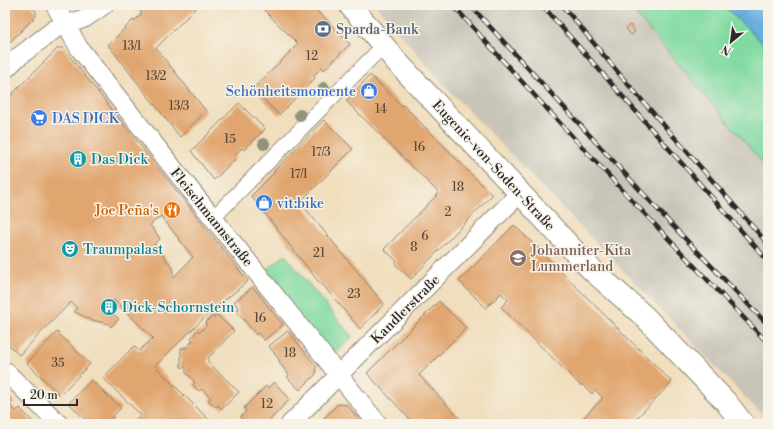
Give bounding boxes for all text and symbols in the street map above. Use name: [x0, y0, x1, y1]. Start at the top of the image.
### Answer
bank icon: Sparda-Bank: [313, 19, 333, 39]
place label: Sparda-Bank: [336, 21, 419, 39]
north arrow: [711, 22, 751, 62]
house number: 13/1: [122, 39, 142, 54]
text: N: [719, 41, 734, 58]
house number: 12: [306, 49, 318, 64]
house number: 13/2: [146, 69, 167, 84]
shop icon: Schönheitsmomente: [359, 81, 379, 101]
place label: Schönheitsmomente: [226, 83, 356, 101]
street label: Eugenie-von-Soden-Straße: [428, 97, 559, 235]
house number: 13/3: [169, 99, 190, 114]
house number: 14: [375, 102, 387, 117]
supermarket icon: DAS DICK: [29, 108, 49, 128]
place label: DAS DICK: [52, 110, 120, 128]
house number: 15: [224, 132, 236, 147]
house number: 16: [413, 140, 425, 155]
house number: 17/3: [311, 145, 331, 160]
building icon: Das Dick: [68, 149, 88, 169]
place label: Das Dick: [91, 151, 149, 169]
street label: Fleischmannstraße: [166, 165, 257, 271]
house number: 17/1: [290, 167, 309, 182]
house number: 18: [452, 180, 464, 195]
shop icon: vit:bike: [254, 193, 274, 213]
place label: vit:bike: [276, 195, 324, 213]
restaurant icon: Joe Peña's: [162, 200, 182, 220]
place label: Joe Peña's: [94, 202, 159, 220]
house number: 2: [445, 205, 452, 220]
house number: 6: [421, 229, 429, 244]
theatre icon: Traumpalast: [60, 239, 80, 259]
house number: 8: [410, 240, 418, 255]
place label: Traumpalast: [83, 241, 163, 259]
place label: Johanniter-Kita Lummerland: [530, 242, 632, 276]
house number: 21: [313, 246, 326, 261]
school or university icon: Johanniter-Kita Lummerland: [508, 248, 528, 268]
street label: Kandlerstraße: [367, 271, 444, 348]
house number: 23: [347, 287, 361, 302]
building icon: Dick-Schornstein: [99, 297, 119, 317]
place label: Dick-Schornstein: [122, 299, 235, 317]
house number: 16: [254, 311, 266, 326]
house number: 18: [284, 346, 296, 361]
house number: 35: [51, 356, 65, 371]
scale bar: [24, 381, 77, 407]
text: 20 m: [30, 388, 58, 403]
house number: 12: [261, 397, 273, 412]

